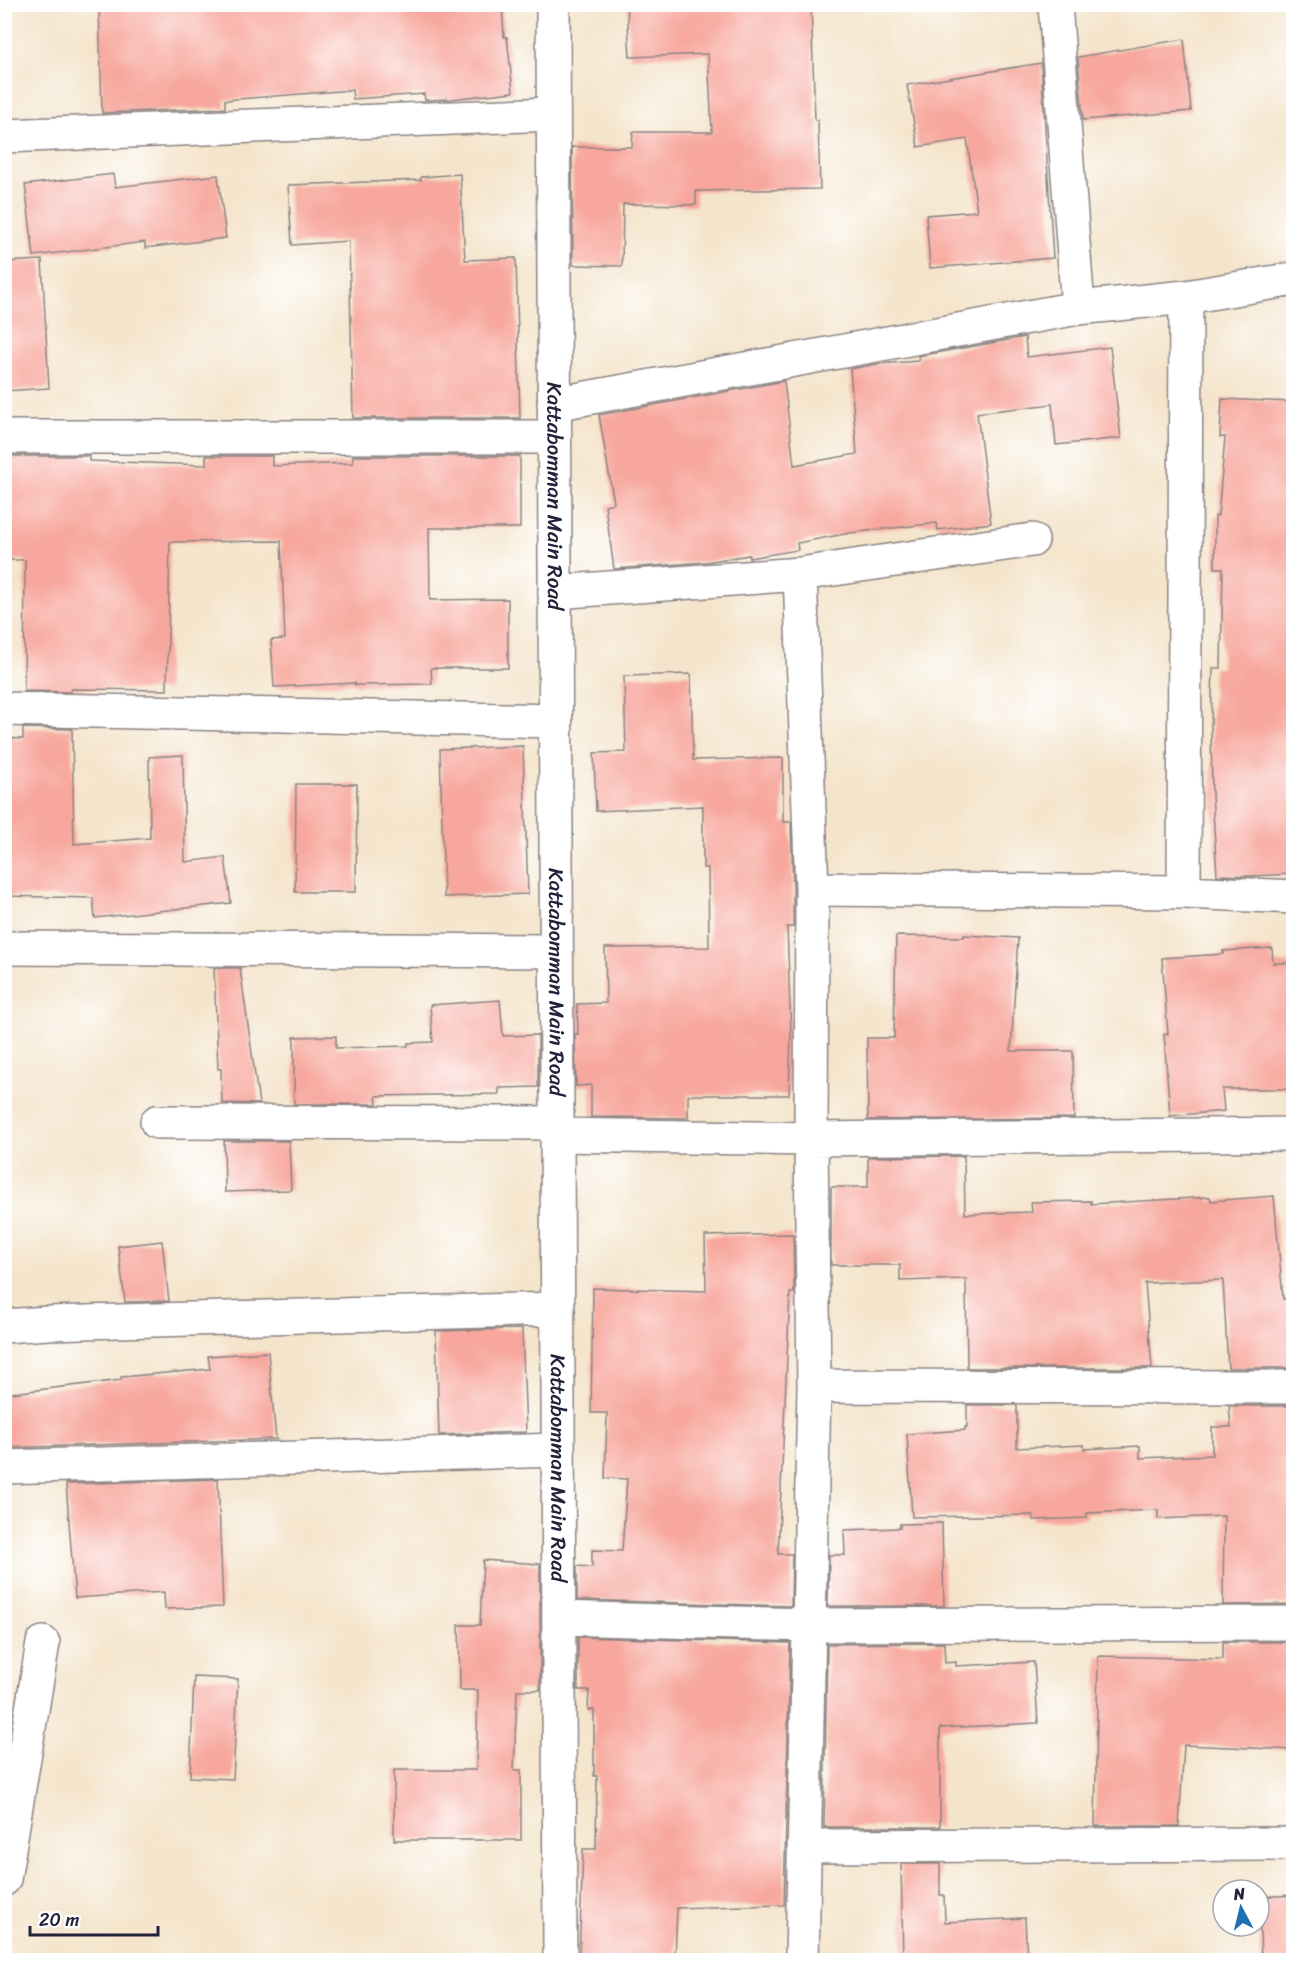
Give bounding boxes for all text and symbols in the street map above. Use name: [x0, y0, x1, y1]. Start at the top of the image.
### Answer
street label: Kattabomman Main Road: [535, 382, 574, 612]
street label: Kattabomman Main Road: [537, 868, 576, 1098]
street label: Kattabomman Main Road: [539, 1354, 578, 1584]
north arrow: [1211, 1878, 1271, 1938]
text: N: [1231, 1878, 1247, 1909]
scale bar: [30, 1899, 158, 1937]
text: 20 m: [39, 1904, 79, 1936]

